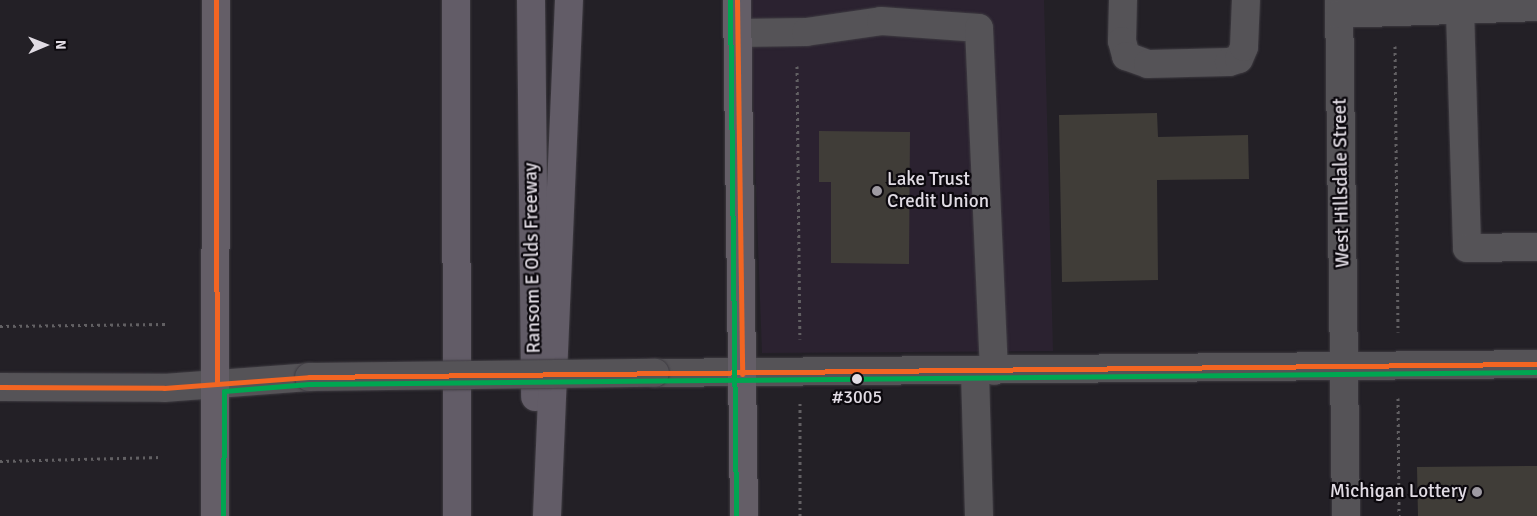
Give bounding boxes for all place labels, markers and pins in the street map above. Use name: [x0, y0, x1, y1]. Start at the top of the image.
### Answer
place label: Lake Trust Credit Union: [887, 169, 989, 213]
marker: Lake Trust Credit Union: [871, 185, 883, 197]
marker: #3005: [852, 374, 862, 384]
place label: #3005: [832, 386, 882, 408]
place label: Michigan Lottery: [1330, 481, 1467, 503]
marker: Michigan Lottery: [1471, 486, 1483, 498]

